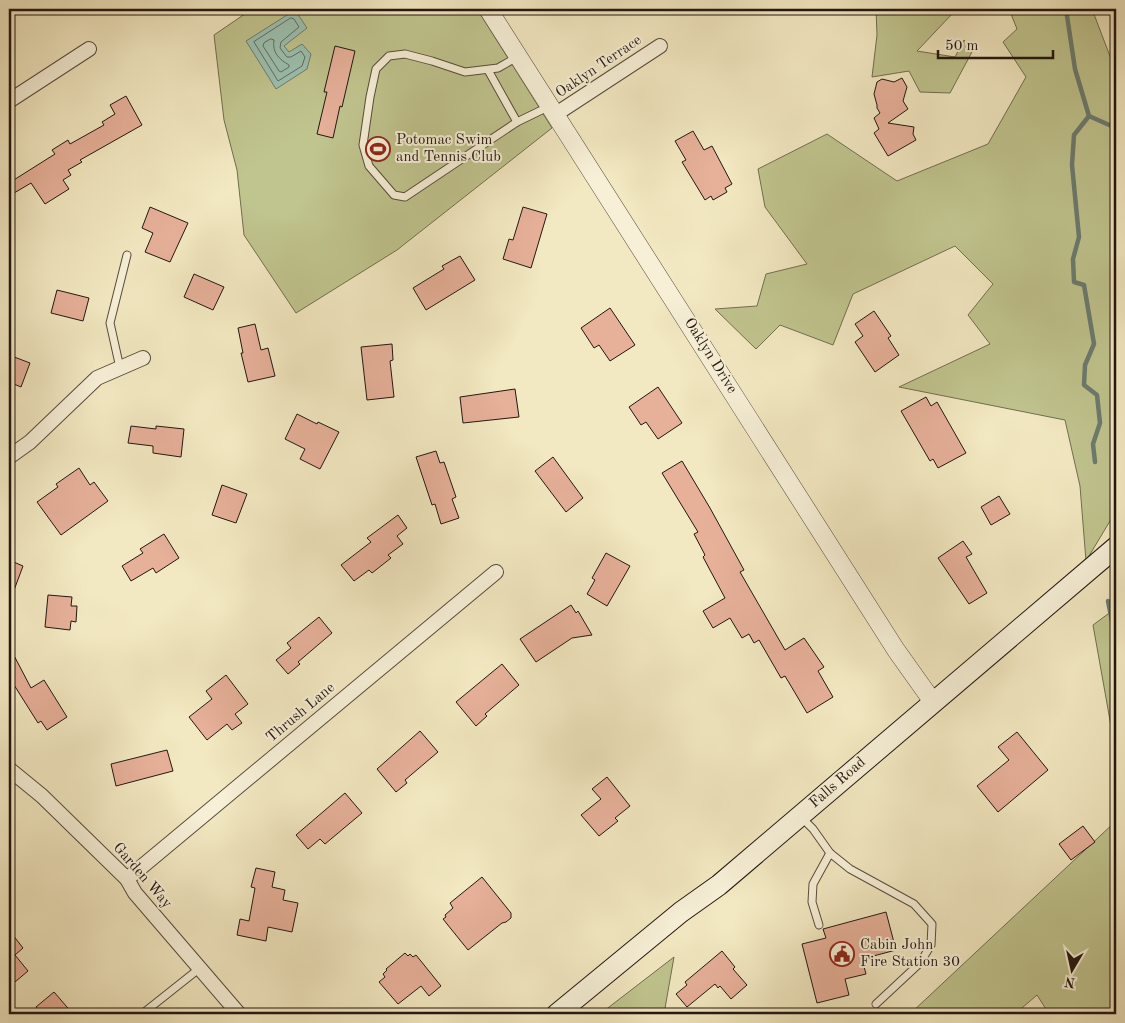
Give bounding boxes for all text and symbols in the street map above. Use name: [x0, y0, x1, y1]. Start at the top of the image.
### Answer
scale bar: [938, 28, 1052, 60]
street label: Oaklyn Terrace: [553, 33, 645, 101]
text: 50 m: [945, 39, 979, 54]
place label: Potomac Swim and Tennis Club: [396, 133, 501, 165]
sports icon: Potomac Swim and Tennis Club: [365, 136, 391, 162]
street label: Oaklyn Drive: [681, 316, 739, 397]
street label: Thrush Lane: [264, 680, 338, 746]
street label: Falls Road: [807, 755, 869, 811]
street label: Garden Way: [110, 840, 174, 912]
place label: Cabin John Fire Station 30: [860, 938, 960, 970]
public building icon: Cabin John Fire Station 30: [829, 941, 855, 967]
north arrow: [1048, 946, 1098, 996]
text: N: [1063, 974, 1077, 990]

